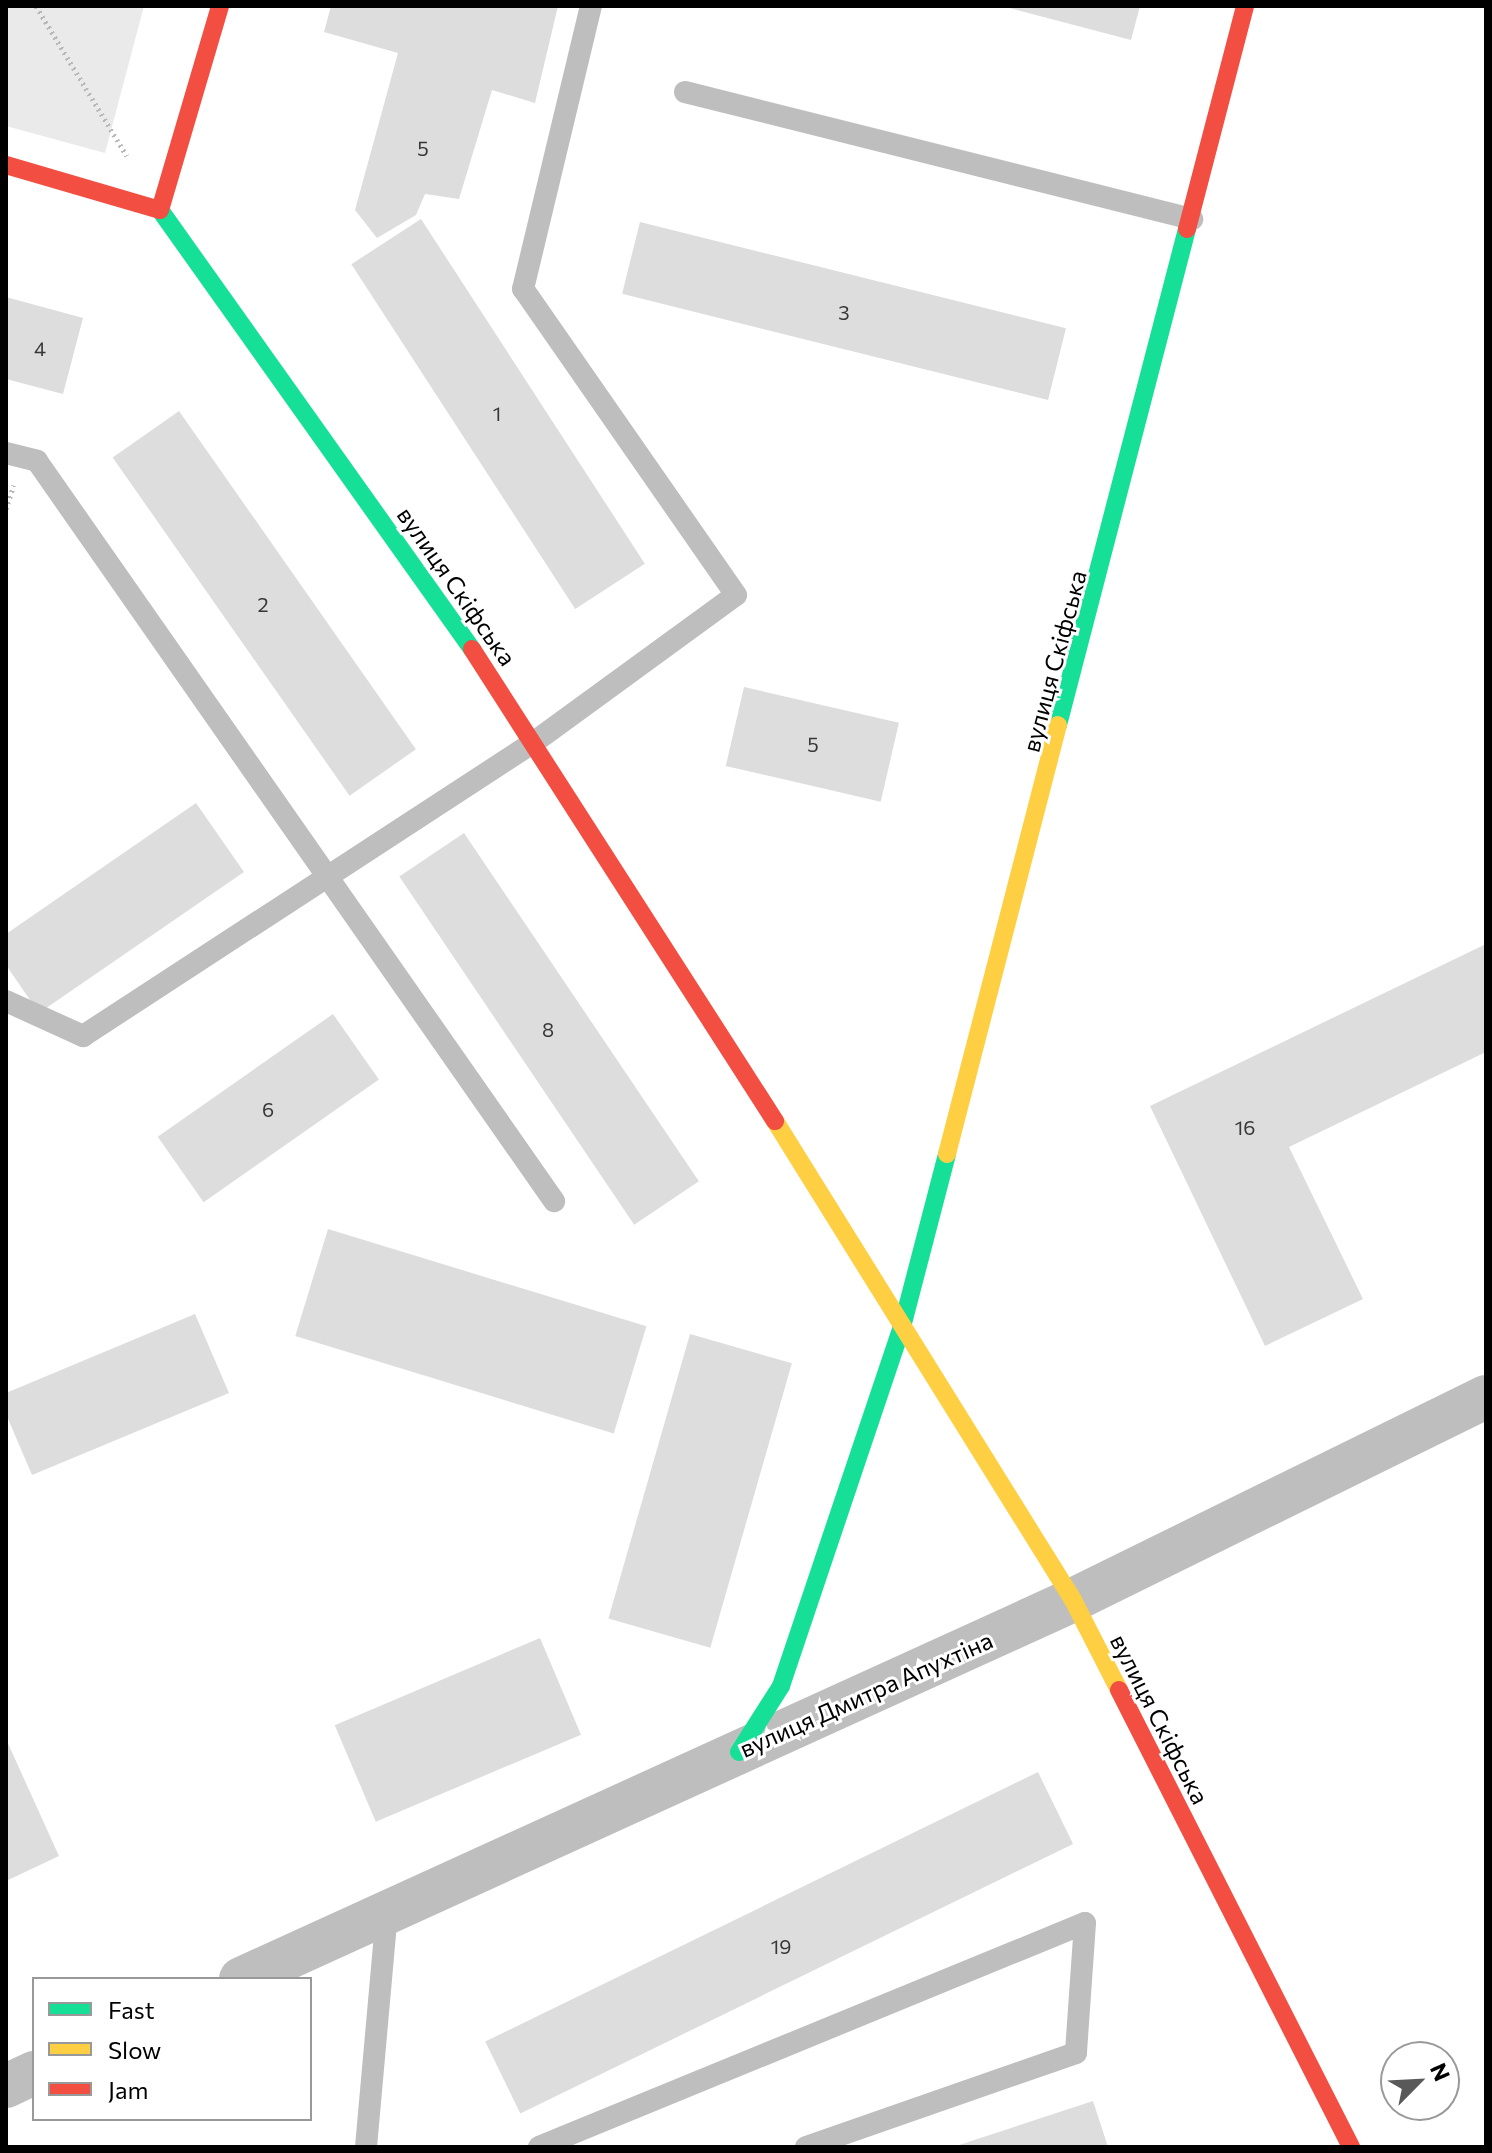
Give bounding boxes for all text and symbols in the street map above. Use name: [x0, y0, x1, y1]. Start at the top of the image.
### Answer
house number: 5: [417, 136, 429, 160]
house number: 3: [838, 300, 850, 324]
house number: 4: [34, 336, 46, 360]
house number: 1: [493, 401, 501, 425]
street label: вулиця Скіфська: [392, 501, 522, 671]
street label: вулиця Скіфська: [1016, 567, 1092, 755]
house number: 2: [257, 592, 269, 616]
house number: 5: [807, 732, 819, 756]
house number: 8: [542, 1017, 554, 1041]
house number: 6: [262, 1097, 274, 1121]
house number: 16: [1235, 1115, 1255, 1139]
street label: вулиця Дмитра Апухтіна: [735, 1625, 997, 1763]
street label: вулиця Скіфська: [1105, 1629, 1215, 1809]
house number: 19: [771, 1934, 791, 1958]
legend: [32, 1977, 312, 2121]
text: Fast: [108, 1995, 155, 2024]
text: Slow: [108, 2035, 161, 2064]
north arrow: [1380, 2041, 1460, 2121]
text: N: [1425, 2059, 1456, 2085]
text: Jam: [108, 2075, 148, 2104]

